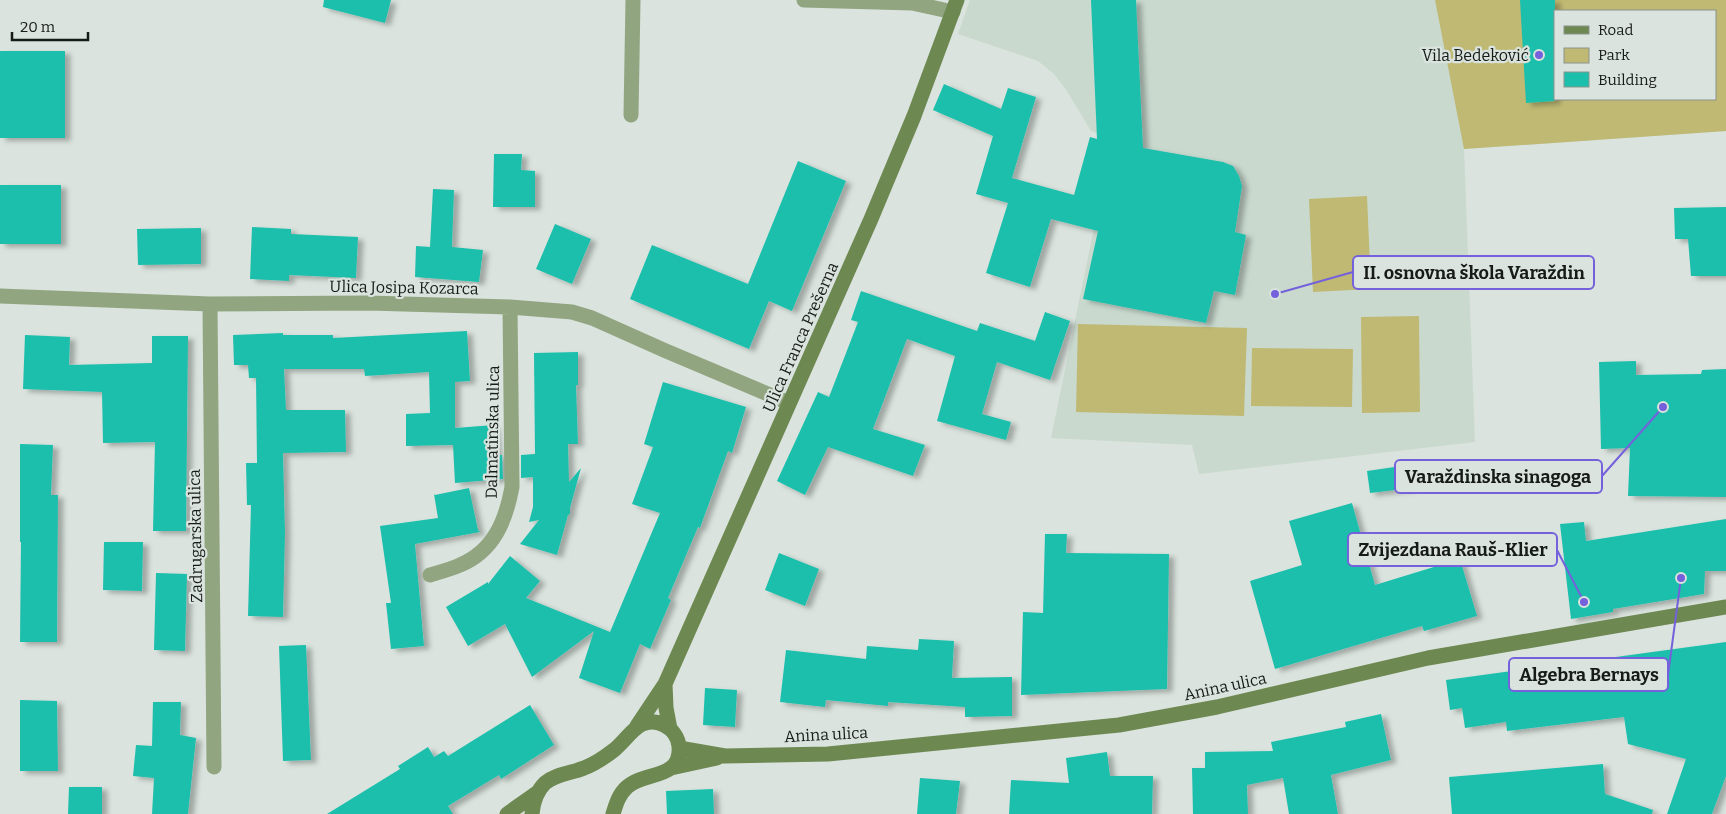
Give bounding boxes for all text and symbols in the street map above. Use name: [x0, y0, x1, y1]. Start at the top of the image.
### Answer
scale bar: [12, 10, 89, 42]
legend: [1554, 10, 1716, 100]
text: 20 m: [20, 18, 56, 36]
text: Road: [1598, 21, 1633, 39]
place label: Vila Bedeković: [1422, 46, 1529, 65]
text: Park: [1598, 46, 1630, 64]
marker: Vila Bedeković: [1533, 49, 1545, 61]
text: Building: [1598, 71, 1657, 89]
callout: II. osnovna škola Varaždin: [1353, 256, 1594, 289]
street label: Ulica Franca Prešerna: [759, 259, 842, 415]
text: II. osnovna škola Varaždin: [1363, 262, 1585, 284]
street label: Ulica Josipa Kozarca: [329, 277, 479, 298]
street label: Dalmatinska ulica: [482, 365, 503, 499]
callout: Varaždinska sinagoga: [1395, 460, 1602, 493]
text: Varaždinska sinagoga: [1405, 466, 1591, 488]
street label: Zadrugarska ulica: [185, 469, 206, 603]
callout: Zvijezdana Rauš-Klier: [1348, 533, 1557, 566]
text: Zvijezdana Rauš-Klier: [1358, 539, 1548, 561]
callout: Algebra Bernays: [1509, 658, 1668, 691]
text: Algebra Bernays: [1519, 664, 1659, 686]
street label: Anina ulica: [1182, 668, 1268, 705]
street label: Anina ulica: [784, 723, 869, 746]

